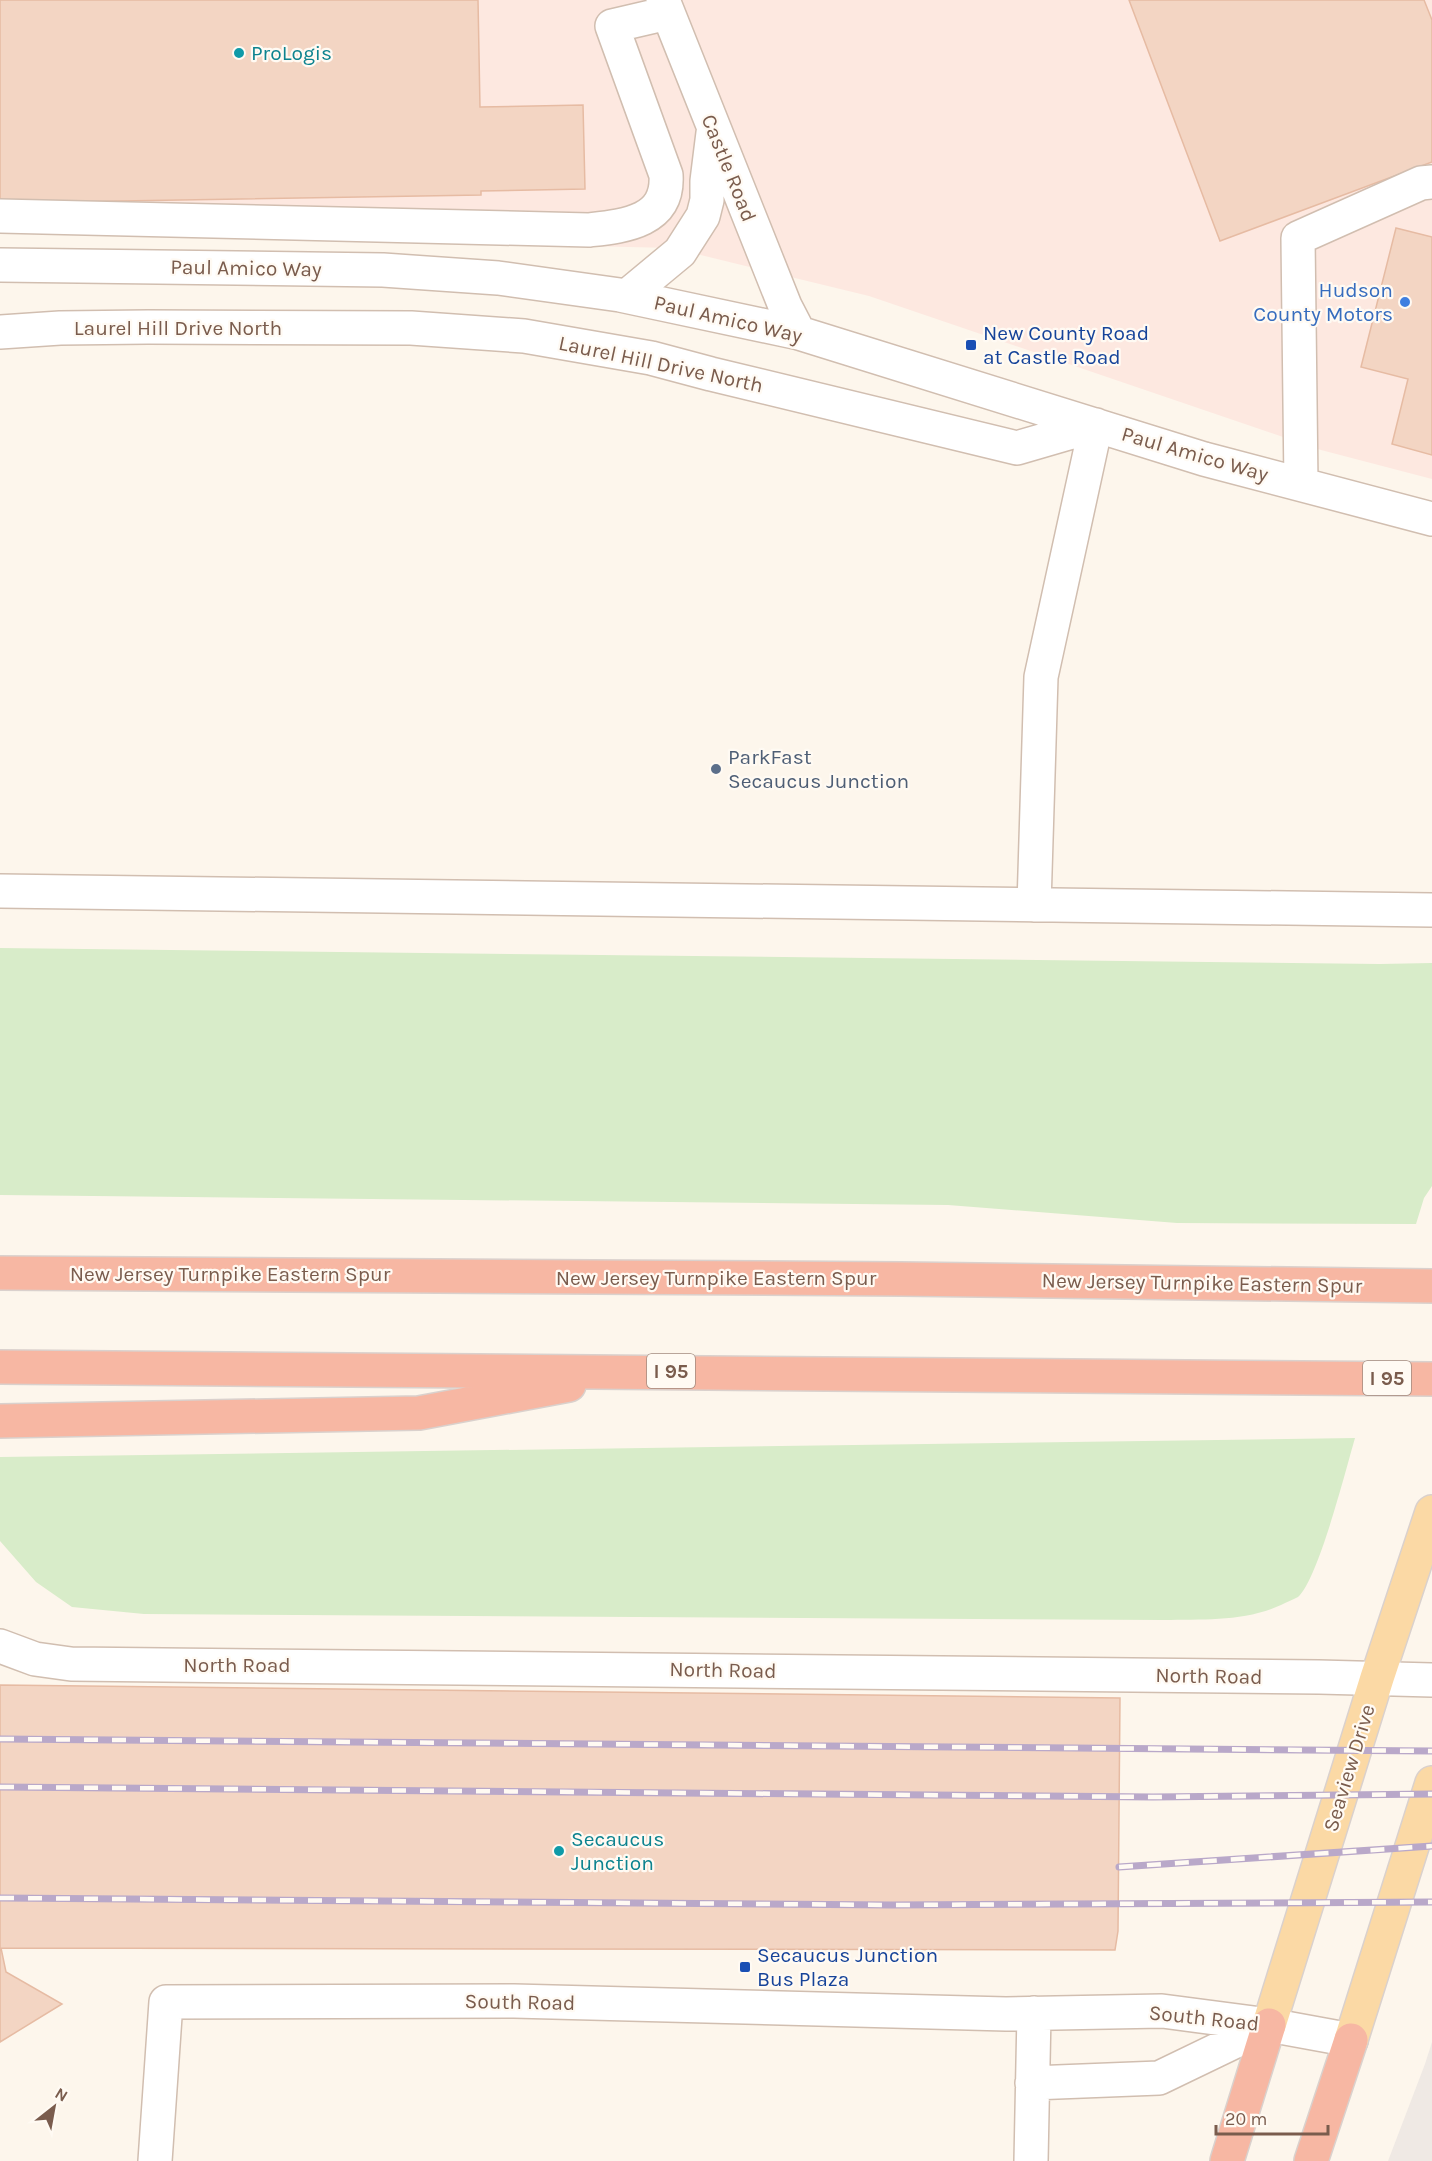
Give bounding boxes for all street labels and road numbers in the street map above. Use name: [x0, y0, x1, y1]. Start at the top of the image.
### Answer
street label: Castle Road: [697, 111, 761, 225]
street label: Paul Amico Way: [170, 255, 322, 281]
street label: Paul Amico Way: [651, 290, 805, 348]
street label: Laurel Hill Drive North: [74, 316, 282, 340]
street label: Laurel Hill Drive North: [557, 331, 765, 397]
street label: Paul Amico Way: [1119, 422, 1271, 486]
street label: New Jersey Turnpike Eastern Spur: [70, 1262, 391, 1286]
street label: New Jersey Turnpike Eastern Spur: [556, 1266, 877, 1290]
street label: New Jersey Turnpike Eastern Spur: [1042, 1268, 1363, 1298]
road number: I 95: [647, 1354, 695, 1388]
road number: I 95: [1363, 1361, 1411, 1395]
street label: North Road: [183, 1653, 291, 1677]
street label: North Road: [669, 1657, 777, 1683]
street label: North Road: [1155, 1663, 1263, 1689]
street label: Seaview Drive: [1318, 1701, 1380, 1835]
street label: South Road: [464, 1989, 576, 2015]
street label: South Road: [1148, 2000, 1260, 2036]

